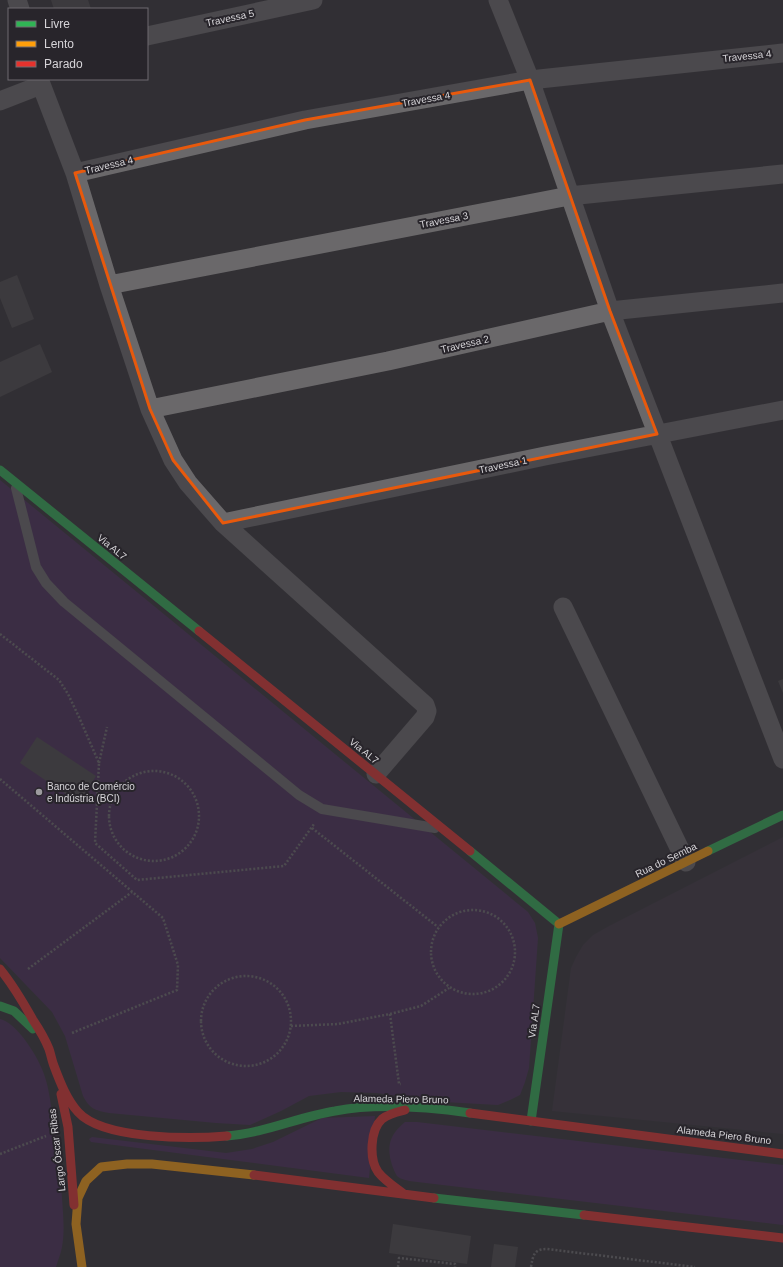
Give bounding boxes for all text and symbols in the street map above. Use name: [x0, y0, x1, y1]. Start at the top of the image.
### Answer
street label: Travessa 5: [205, 7, 256, 28]
legend: [8, 8, 148, 80]
text: Livre: [44, 17, 70, 31]
text: Lento: [44, 37, 74, 51]
street label: Travessa 4: [722, 48, 772, 64]
text: Parado: [44, 57, 83, 71]
street label: Travessa 4: [401, 89, 452, 109]
street label: Travessa 4: [84, 154, 135, 176]
street label: Travessa 3: [419, 210, 470, 230]
street label: Travessa 2: [440, 333, 491, 355]
street label: Travessa 1: [478, 454, 529, 475]
street label: Via AL7: [95, 532, 129, 562]
street label: Via AL7: [347, 736, 381, 766]
place label: Banco de Comércio e Indústria (BCI): [47, 781, 135, 804]
marker: Banco de Comércio e Indústria (BCI): [34, 787, 44, 797]
street label: Rua do Semba: [634, 840, 699, 880]
street label: Via AL7: [526, 1003, 542, 1039]
street label: Alameda Piero Bruno: [353, 1093, 449, 1105]
street label: Largo Óscar Ribas: [45, 1108, 68, 1192]
street label: Alameda Piero Bruno: [676, 1124, 772, 1146]

